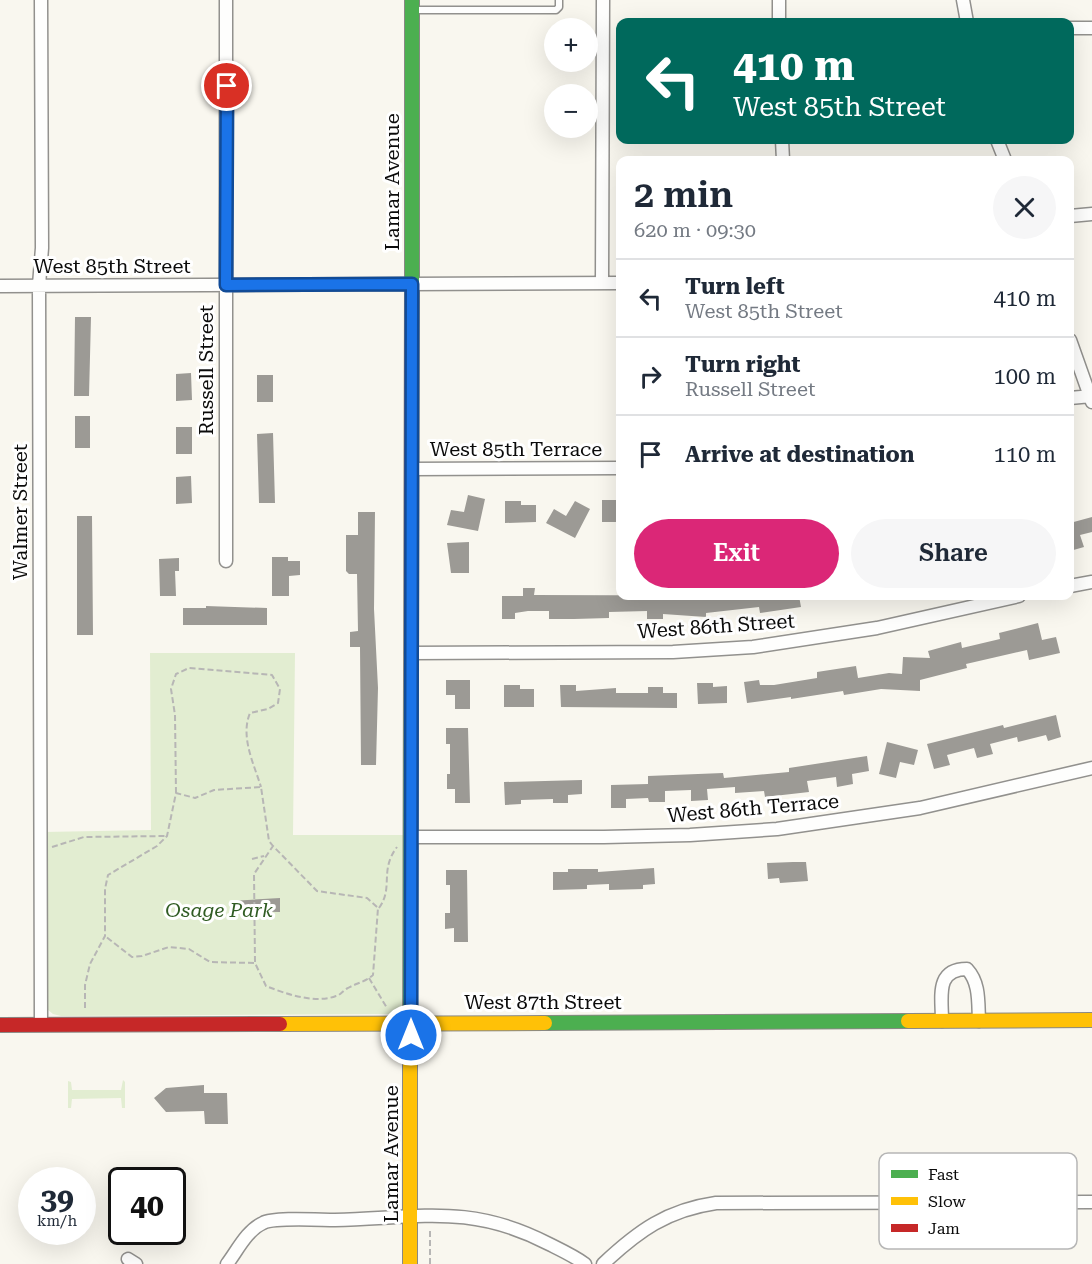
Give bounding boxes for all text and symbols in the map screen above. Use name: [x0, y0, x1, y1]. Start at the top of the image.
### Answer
map controls: [544, 18, 598, 138]
button: +: [544, 18, 598, 72]
text: 410 m: [733, 41, 855, 90]
icon: left: [634, 42, 712, 120]
pin: [201, 60, 252, 111]
icon: arrive: [210, 69, 243, 102]
button: −: [544, 84, 598, 138]
text: West 85th Street: [733, 91, 946, 123]
street label: Lamar Avenue: [380, 113, 404, 251]
text: 2 min: [634, 174, 733, 216]
button: close: [993, 176, 1056, 239]
text: 620 m · 09:30: [634, 218, 756, 242]
street label: West 85th Street: [33, 254, 191, 278]
text: Turn left: [685, 274, 785, 299]
icon: left: [634, 282, 667, 315]
text: 410 m: [993, 286, 1056, 311]
text: West 85th Street: [685, 299, 843, 323]
street label: Russell Street: [194, 304, 218, 435]
text: Turn right: [685, 352, 800, 377]
icon: right: [634, 360, 667, 393]
text: 100 m: [993, 364, 1056, 389]
text: Russell Street: [685, 377, 815, 401]
street label: West 85th Terrace: [430, 437, 602, 461]
icon: arrive: [634, 438, 667, 471]
text: Arrive at destination: [685, 442, 914, 467]
text: 110 m: [993, 442, 1056, 467]
street label: Walmer Street: [8, 443, 32, 580]
button: Exit: [634, 519, 839, 588]
button: Share: [851, 519, 1056, 588]
street label: West 86th Street: [637, 608, 796, 643]
street label: West 86th Terrace: [666, 789, 840, 827]
park label: Osage Park: [165, 898, 273, 922]
street label: West 87th Street: [464, 990, 622, 1014]
position arrow: [379, 1003, 443, 1067]
street label: Lamar Avenue: [379, 1085, 403, 1223]
legend: [879, 1153, 1077, 1249]
text: Fast: [928, 1165, 959, 1184]
speed limit sign: 40: [108, 1167, 186, 1245]
text: 39: [40, 1181, 74, 1216]
text: Slow: [928, 1192, 966, 1211]
text: km/h: [37, 1212, 77, 1230]
text: Jam: [928, 1219, 960, 1238]

